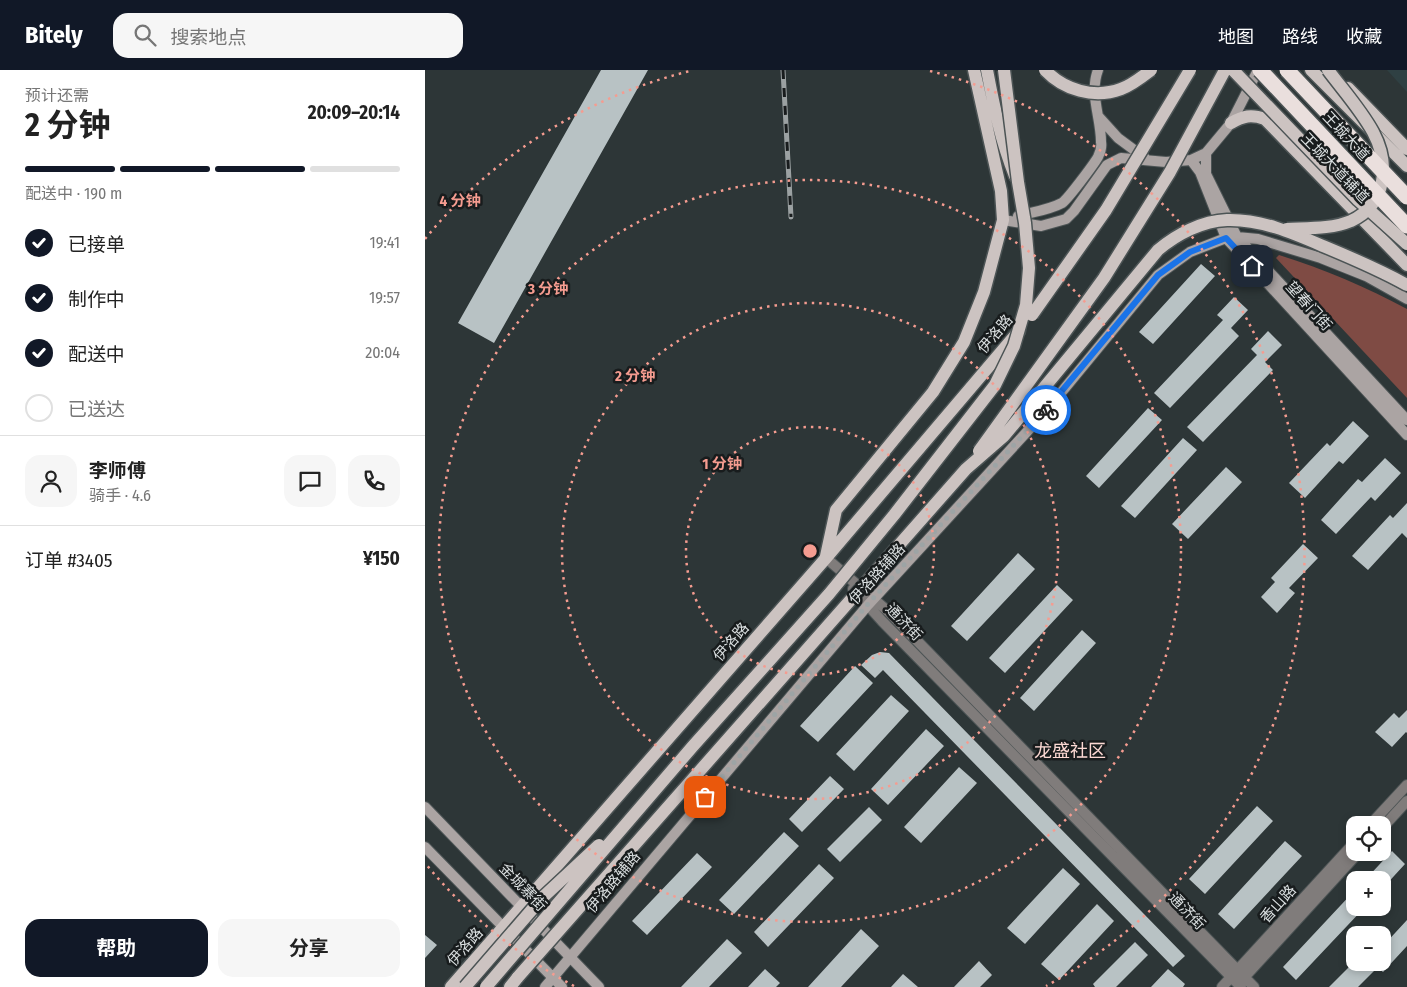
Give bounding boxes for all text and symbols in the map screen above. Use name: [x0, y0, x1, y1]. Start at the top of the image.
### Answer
search box: [113, 13, 463, 58]
text: Bitely: [25, 21, 83, 49]
icon: search: [131, 21, 159, 49]
text: 搜索地点: [171, 26, 247, 49]
text: 地图: [1218, 26, 1254, 48]
text: 路线: [1282, 26, 1318, 48]
text: 收藏: [1346, 26, 1382, 48]
text: 预计还需: [25, 86, 89, 105]
text: 20:09–20:14: [308, 101, 400, 124]
text: 2 分钟: [25, 106, 110, 144]
street label: 王城大道: [1319, 108, 1373, 164]
street label: 王城大道辅道: [1297, 129, 1373, 207]
text: 配送中 · 190 m: [25, 184, 122, 203]
text: 4 分钟: [440, 192, 480, 210]
icon: check: [25, 229, 53, 257]
text: 已接单: [68, 233, 125, 256]
text: 19:41: [370, 233, 400, 252]
pin: [1231, 245, 1273, 287]
icon: home: [1238, 252, 1266, 280]
street label: 望春门街: [1282, 278, 1336, 334]
text: 3 分钟: [527, 280, 568, 298]
icon: check: [25, 284, 53, 312]
text: 制作中: [68, 288, 125, 311]
text: 19:57: [369, 288, 400, 307]
street label: 伊洛路: [974, 311, 1016, 357]
icon: check: [25, 339, 53, 367]
text: 配送中: [68, 343, 125, 366]
text: 20:04: [365, 343, 400, 362]
text: 2 分钟: [614, 367, 655, 385]
courier: [1021, 385, 1071, 435]
icon: bike: [1032, 396, 1060, 424]
text: 已送达: [68, 398, 125, 421]
button: person: [25, 455, 77, 507]
button: chat: [284, 455, 336, 507]
button: phone: [348, 455, 400, 507]
text: 1 分钟: [702, 455, 742, 473]
text: 李师傅: [89, 459, 146, 482]
text: 骑手 · 4.6: [89, 486, 151, 505]
street label: 伊洛路辅路: [845, 540, 909, 608]
centre of rings: [801, 542, 819, 560]
text: ¥150: [363, 547, 400, 570]
text: 订单 #3405: [25, 549, 113, 572]
street label: 通济街: [882, 600, 926, 644]
street label: 伊洛路: [709, 619, 753, 665]
district label: 龙盛社区: [1034, 740, 1106, 762]
pin: [684, 776, 726, 818]
icon: bag: [691, 783, 719, 811]
map controls: [1346, 816, 1391, 971]
button: locate: [1346, 816, 1391, 861]
street label: 伊洛路辅路: [582, 847, 644, 917]
street label: 金城寨街: [496, 859, 550, 915]
button: +: [1346, 871, 1391, 916]
street label: 香山路: [1256, 881, 1300, 927]
street label: 通济街: [1165, 889, 1209, 933]
button: 帮助: [25, 919, 208, 977]
button: 分享: [218, 919, 400, 977]
street label: 伊洛路: [443, 924, 487, 970]
button: −: [1346, 926, 1391, 971]

